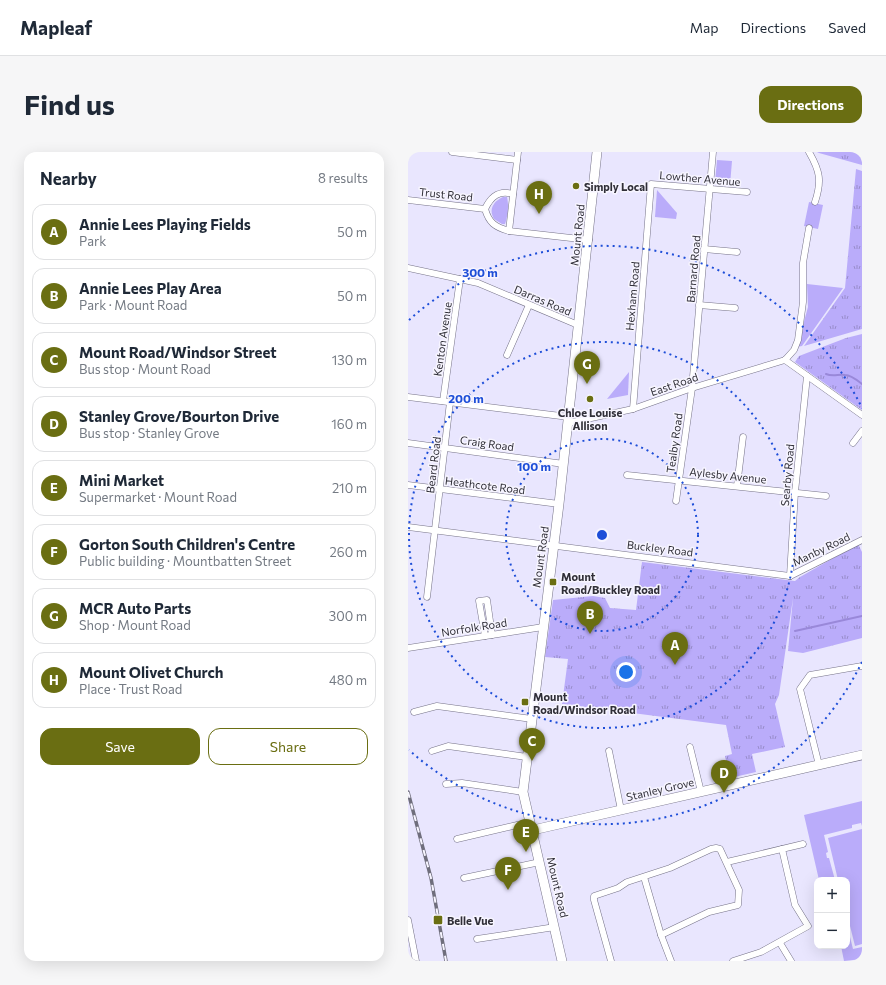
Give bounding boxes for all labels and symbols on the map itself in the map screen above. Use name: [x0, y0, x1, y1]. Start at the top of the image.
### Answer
street label: Lowther Avenue: [659, 168, 741, 188]
place label: Simply Local: [584, 180, 648, 193]
pin: H: [526, 181, 552, 214]
marker: Simply Local: [571, 181, 581, 191]
street label: Trust Road: [418, 185, 474, 203]
street label: Mount Road: [567, 204, 587, 266]
street label: Barnard Road: [684, 235, 702, 303]
street label: Hexham Road: [623, 261, 641, 331]
text: 300 m: [462, 265, 498, 279]
street label: Darras Road: [512, 282, 574, 318]
street label: Kenton Avenue: [430, 301, 454, 377]
pin: G: [574, 351, 600, 384]
street label: East Road: [648, 370, 700, 398]
text: 200 m: [448, 391, 484, 405]
marker: Chloe Louise Allison: [585, 394, 595, 404]
place label: Chloe Louise Allison: [558, 406, 622, 432]
street label: Tealby Road: [663, 412, 685, 474]
street label: Craig Road: [459, 433, 515, 453]
street label: Beard Road: [423, 436, 443, 494]
street label: Searby Road: [778, 443, 796, 507]
text: 100 m: [517, 459, 551, 473]
street label: Aylesby Avenue: [689, 464, 767, 486]
street label: Heathcote Road: [444, 474, 526, 496]
street label: Mount Road: [529, 525, 551, 589]
centre of rings: [595, 528, 609, 542]
street label: Manby Road: [790, 529, 852, 569]
street label: Buckley Road: [626, 537, 694, 559]
place label: Mount Road/Buckley Road: [561, 570, 660, 596]
marker: Mount Road/Buckley Road: [548, 577, 558, 587]
pin: B: [577, 601, 603, 634]
street label: Norfolk Road: [440, 615, 508, 639]
pin: A: [662, 632, 688, 665]
your location: [616, 662, 636, 682]
place label: Mount Road/Windsor Road: [533, 690, 636, 716]
marker: Mount Road/Windsor Road: [520, 697, 530, 707]
pin: C: [519, 728, 545, 761]
pin: D: [711, 760, 737, 793]
street label: Stanley Grove: [625, 775, 695, 803]
pin: E: [513, 819, 539, 852]
street label: Mount Road: [545, 855, 571, 919]
pin: F: [495, 857, 521, 890]
marker: Belle Vue: [432, 914, 444, 926]
place label: Belle Vue: [447, 914, 493, 927]

